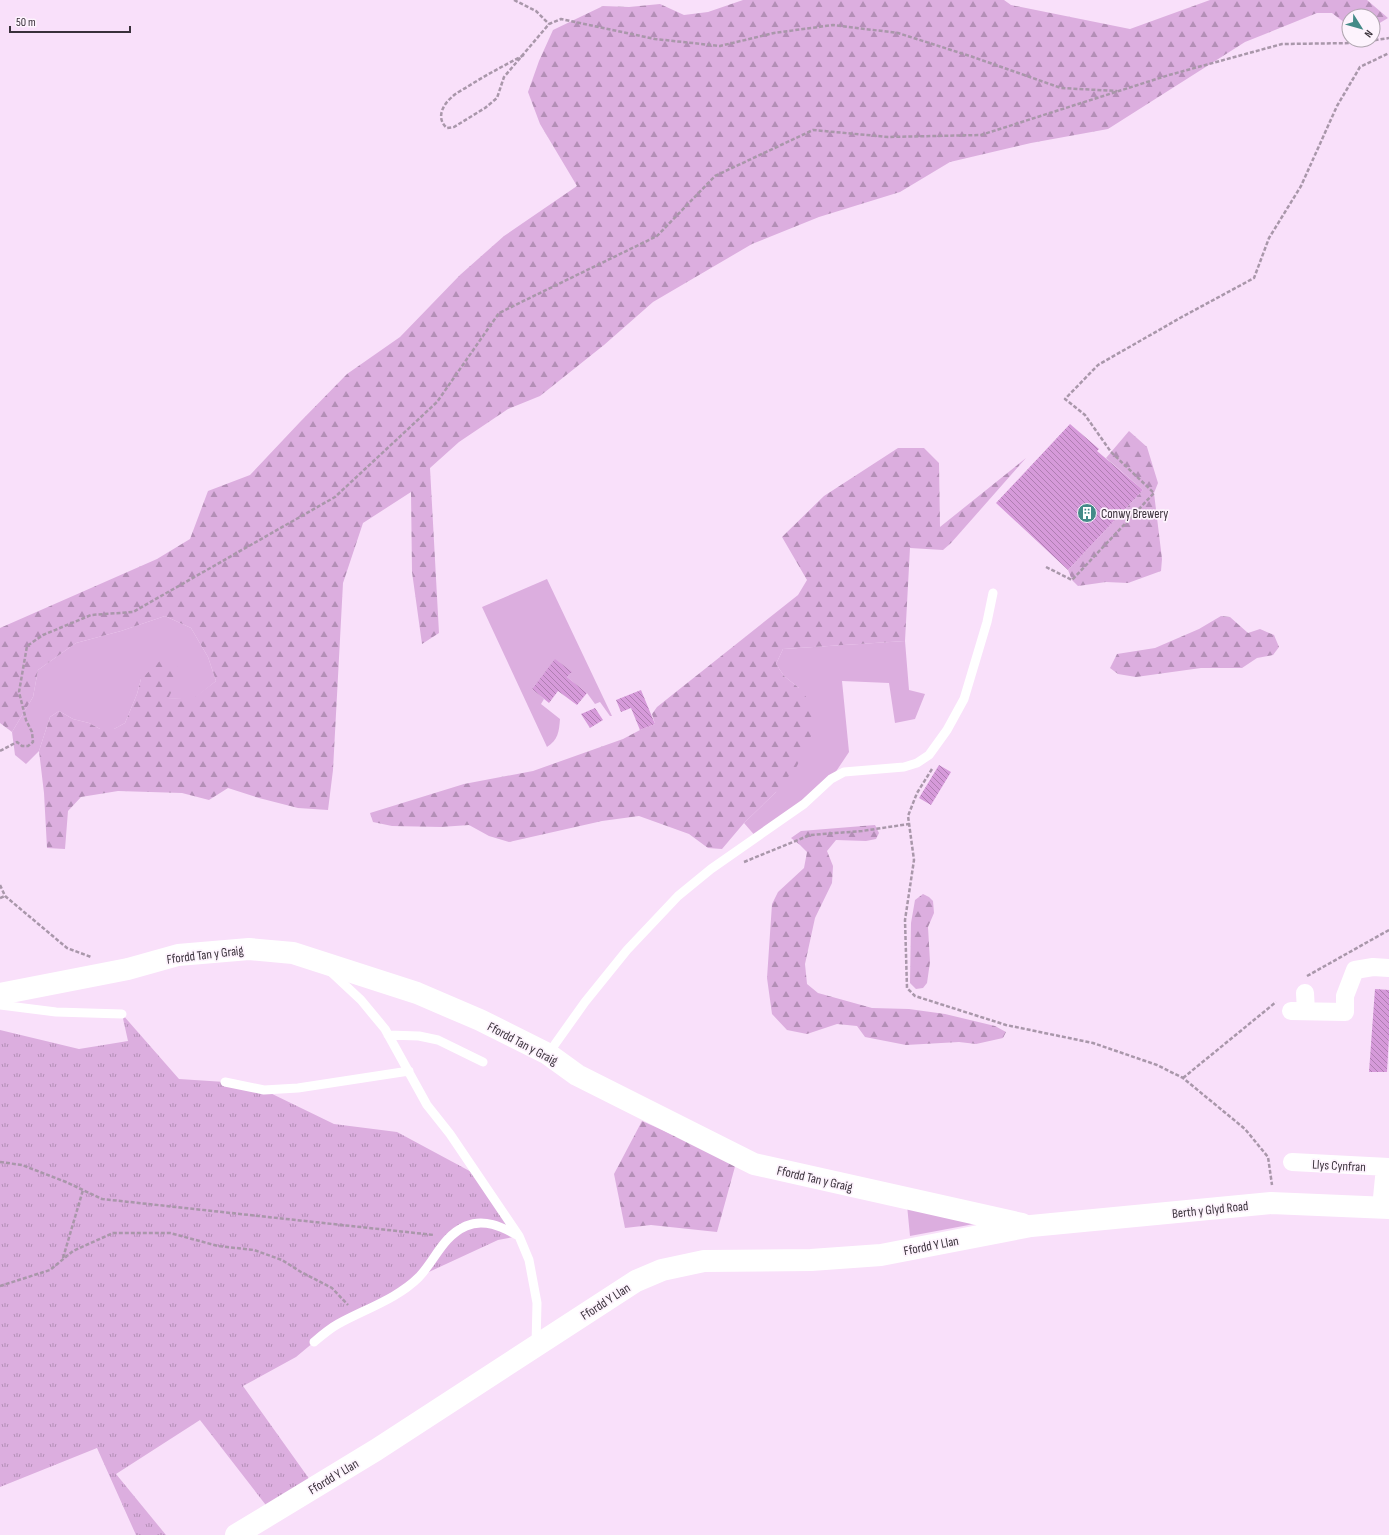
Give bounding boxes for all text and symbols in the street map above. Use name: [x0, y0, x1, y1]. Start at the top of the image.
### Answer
scale bar: [10, 8, 130, 34]
north arrow: [1341, 8, 1381, 48]
text: 50 m: [16, 15, 36, 30]
text: N: [1362, 27, 1376, 40]
building icon: Conwy Brewery: [1076, 502, 1098, 524]
place label: Conwy Brewery: [1101, 506, 1168, 522]
street label: Ffordd Tan y Graig: [166, 942, 244, 968]
street label: Ffordd Tan y Graig: [485, 1019, 560, 1069]
street label: Llys Cynfran: [1312, 1157, 1366, 1175]
street label: Ffordd Tan y Graig: [775, 1162, 854, 1195]
street label: Berth y Glyd Road: [1171, 1198, 1249, 1222]
street label: Ffordd Y Llan: [902, 1233, 960, 1259]
street label: Ffordd Y Llan: [578, 1280, 633, 1324]
street label: Ffordd Y Llan: [306, 1456, 362, 1498]

